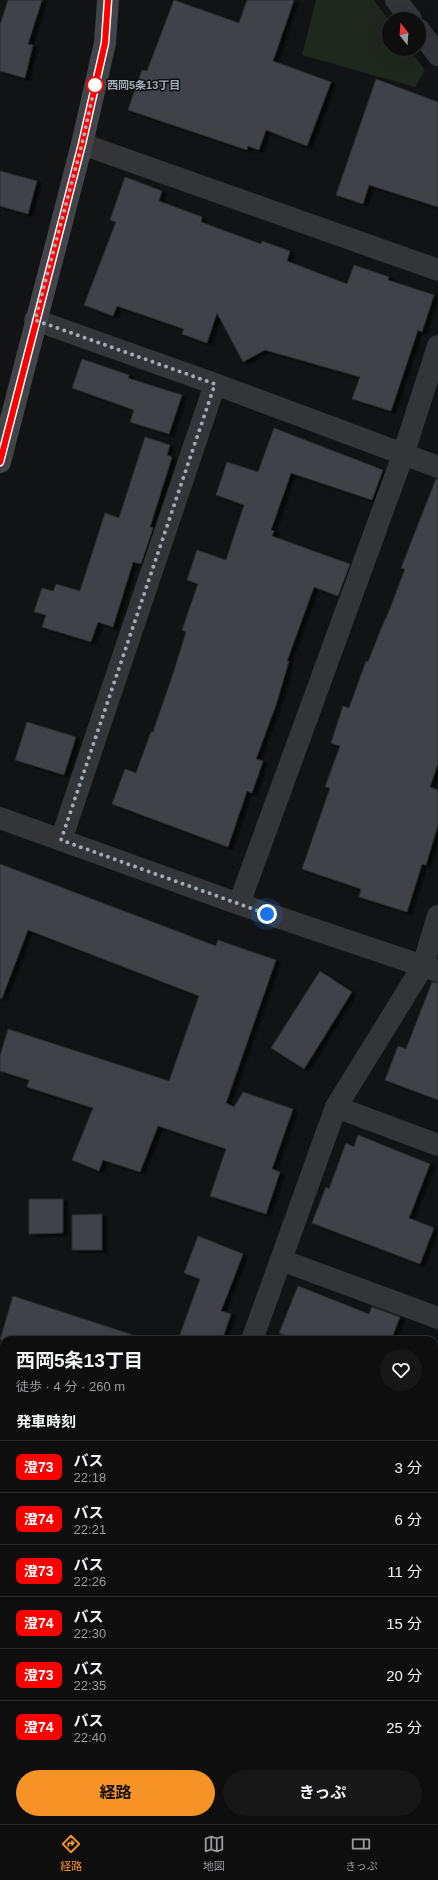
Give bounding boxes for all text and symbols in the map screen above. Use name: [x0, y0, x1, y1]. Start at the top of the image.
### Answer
north arrow: [382, 12, 426, 56]
map controls: [382, 12, 426, 56]
marker: 西岡5条13丁目: [86, 76, 104, 94]
place label: 西岡5条13丁目: [107, 79, 180, 91]
your location: [257, 904, 277, 924]
button: heart: [380, 1349, 422, 1391]
text: 西岡5条13丁目: [16, 1350, 143, 1371]
text: 徒歩 · 4 分 · 260 m: [16, 1379, 125, 1394]
text: 発車時刻: [16, 1413, 76, 1430]
text: バス: [74, 1452, 104, 1469]
text: 澄73: [24, 1459, 54, 1475]
text: 3 分: [394, 1459, 422, 1476]
text: 22:18: [74, 1470, 106, 1485]
text: バス: [74, 1504, 104, 1521]
text: 澄74: [24, 1511, 54, 1527]
text: 6 分: [394, 1511, 422, 1528]
text: 22:21: [74, 1522, 106, 1537]
text: バス: [74, 1556, 104, 1573]
text: 澄73: [24, 1563, 54, 1579]
text: 11 分: [387, 1563, 422, 1580]
text: 22:26: [74, 1574, 106, 1589]
text: バス: [74, 1608, 104, 1625]
text: 澄74: [24, 1615, 54, 1631]
text: 15 分: [386, 1615, 422, 1632]
text: 22:30: [74, 1626, 106, 1641]
text: バス: [74, 1660, 104, 1677]
text: 澄73: [24, 1667, 54, 1683]
text: 20 分: [386, 1667, 422, 1684]
text: 22:35: [74, 1678, 106, 1693]
text: バス: [74, 1712, 104, 1729]
text: 澄74: [24, 1719, 54, 1735]
text: 25 分: [386, 1719, 422, 1736]
text: 22:40: [74, 1730, 106, 1745]
button: 経路: [16, 1770, 215, 1816]
button: きっぷ: [223, 1770, 422, 1816]
tab: 経路: [60, 1833, 82, 1873]
tab: 地図: [203, 1833, 225, 1873]
tab: きっぷ: [345, 1833, 378, 1873]

